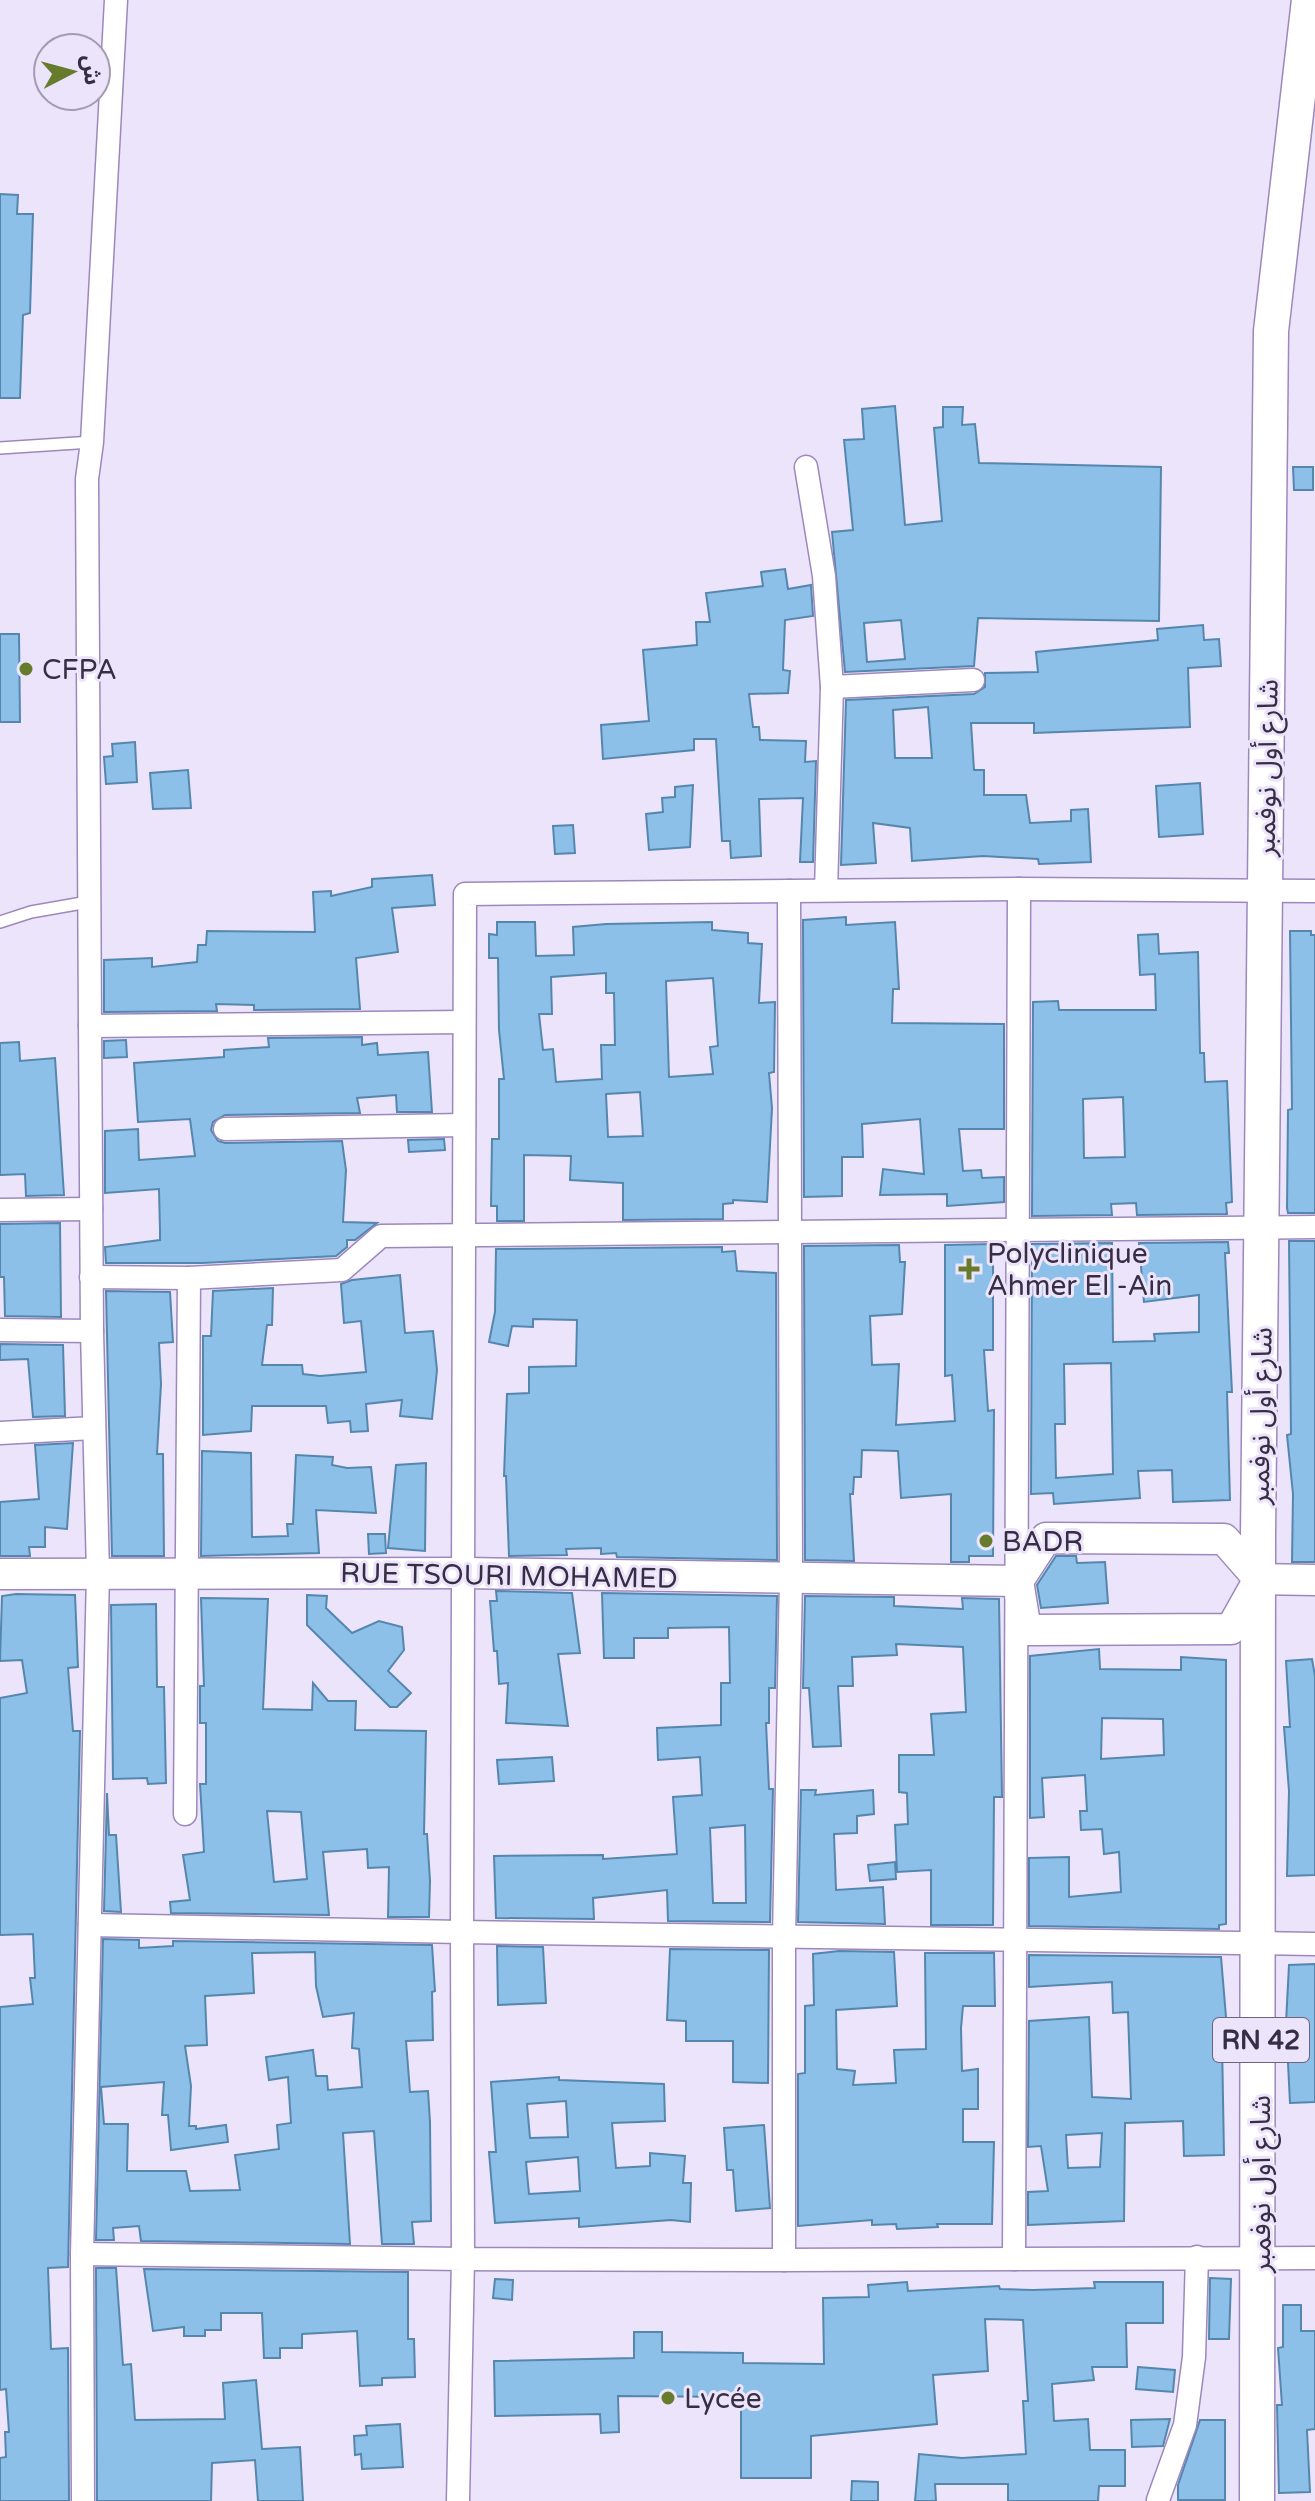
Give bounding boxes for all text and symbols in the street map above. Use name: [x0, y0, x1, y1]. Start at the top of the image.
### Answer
north arrow: [32, 32, 112, 112]
text: ش: [76, 54, 105, 86]
place label: CFPA: [42, 653, 117, 687]
marker: CFPA: [17, 660, 35, 678]
street label: شارع أول نوفمبر: [1247, 679, 1289, 858]
place label: Polyclinique Ahmer El -Ain: [987, 1237, 1172, 1303]
marker: Polyclinique Ahmer El -Ain: [958, 1258, 980, 1280]
street label: شارع أول نوفمبر: [1241, 1327, 1283, 1506]
place label: BADR: [1002, 1525, 1083, 1559]
marker: BADR: [977, 1532, 995, 1550]
street label: RUE TSOURI MOHAMED: [340, 1556, 678, 1596]
road number: RN 42: [1213, 2018, 1309, 2062]
street label: شارع أول نوفمبر: [1242, 2095, 1281, 2274]
place label: Lycée: [684, 2382, 761, 2416]
marker: Lycée: [659, 2389, 677, 2407]

